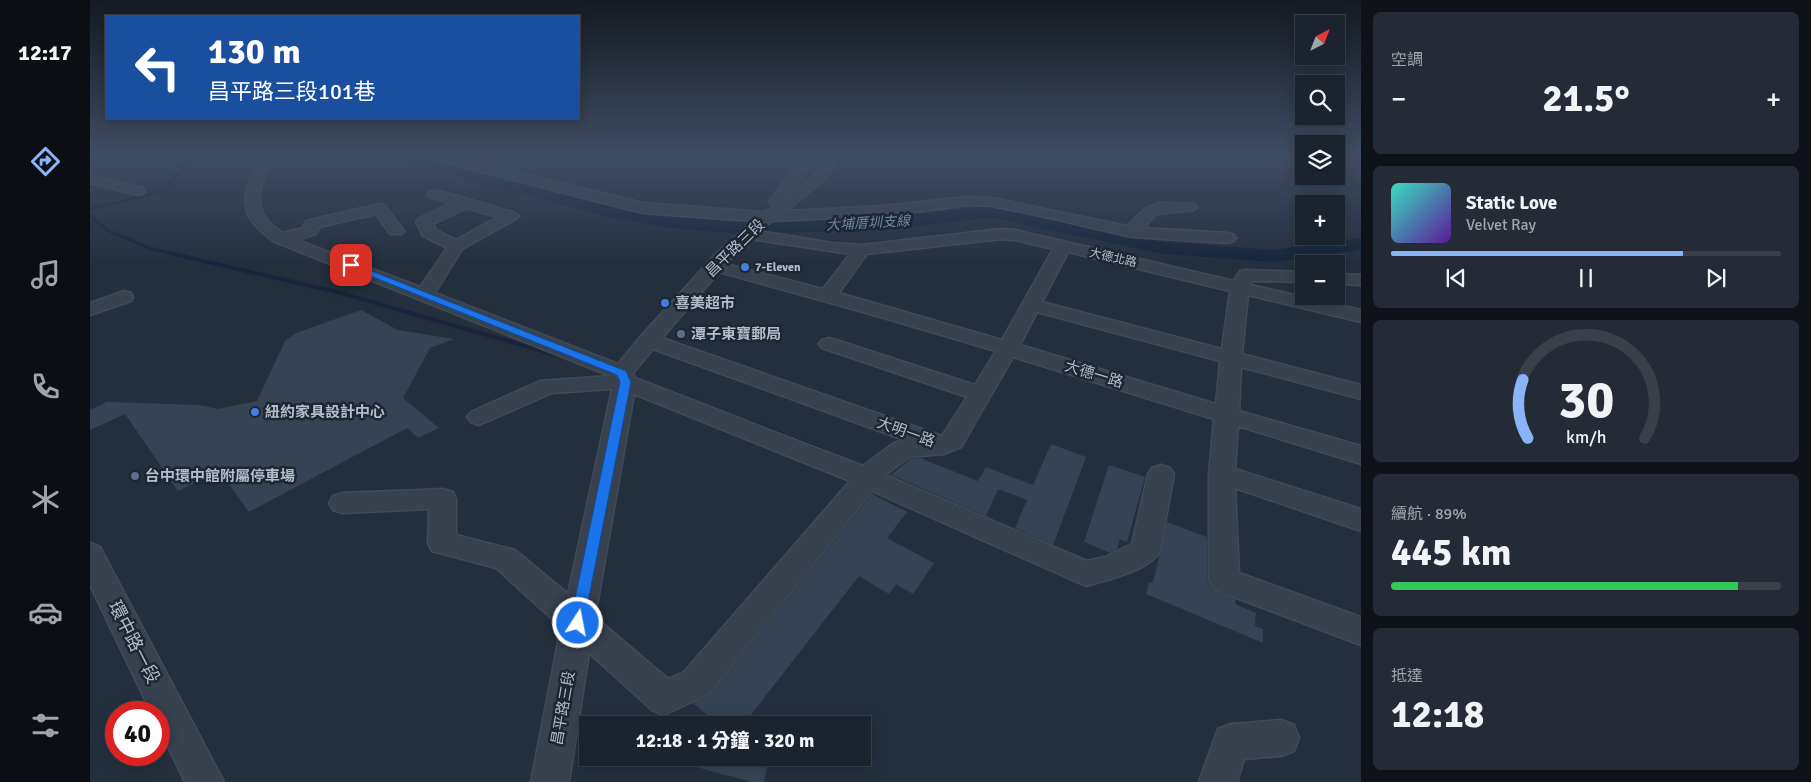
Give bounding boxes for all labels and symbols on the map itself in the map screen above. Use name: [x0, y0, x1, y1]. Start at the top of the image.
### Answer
north arrow: [1295, 15, 1345, 65]
water label: 大埔厝圳支線: [826, 212, 912, 234]
street label: 昌平路三段: [702, 215, 768, 281]
pin: [330, 244, 372, 286]
street label: 大德北路: [1088, 245, 1138, 271]
place label: 7-Eleven: [755, 260, 801, 275]
marker: 7-Eleven: [739, 261, 751, 273]
place label: 喜美超市: [675, 294, 735, 312]
marker: 喜美超市: [659, 297, 671, 309]
place label: 潭子東寶郵局: [691, 325, 781, 343]
marker: 潭子東寶郵局: [675, 328, 687, 340]
street label: 大德一路: [1063, 357, 1125, 391]
place label: 紐約家具設計中心: [265, 403, 385, 421]
marker: 紐約家具設計中心: [249, 406, 261, 418]
street label: 大明一路: [875, 413, 937, 451]
place label: 台中環中館附屬停車場: [145, 467, 295, 485]
marker: 台中環中館附屬停車場: [129, 470, 141, 482]
position arrow: [551, 596, 603, 648]
street label: 環中路一段: [104, 597, 164, 687]
street label: 昌平路三段: [548, 669, 578, 747]
speed limit sign: 40: [105, 701, 170, 766]

